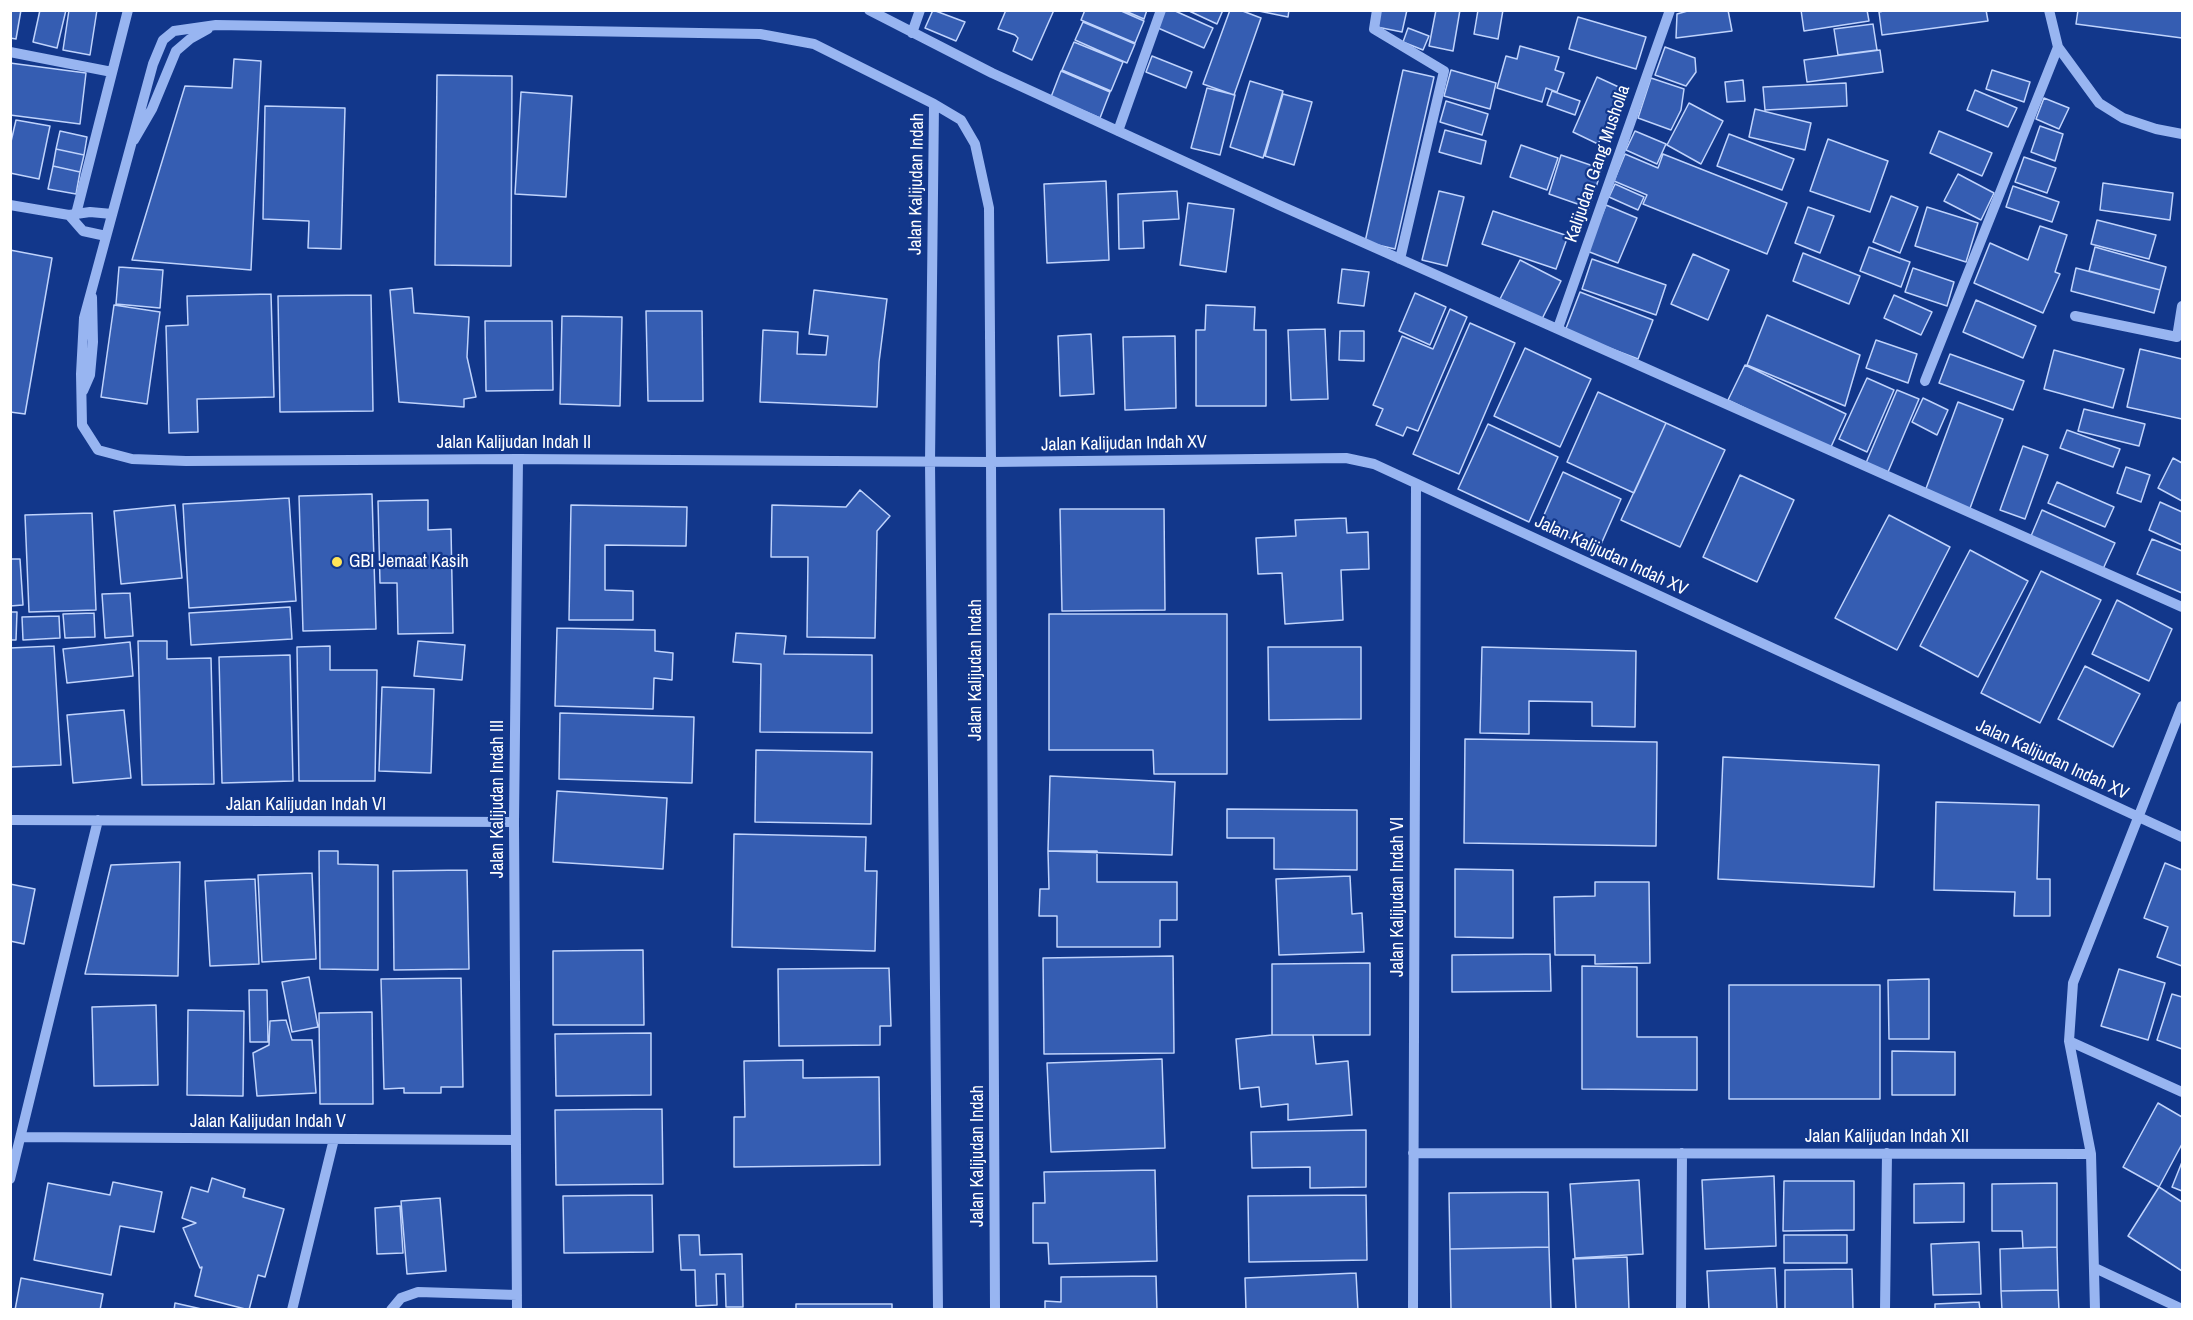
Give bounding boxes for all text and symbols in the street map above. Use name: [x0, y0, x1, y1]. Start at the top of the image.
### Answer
street label: Kalijudan Gang Musholla: [1561, 83, 1635, 245]
street label: Jalan Kalijudan Indah: [905, 113, 929, 255]
street label: Jalan Kalijudan Indah II: [437, 432, 591, 454]
street label: Jalan Kalijudan Indah XV: [1041, 432, 1207, 456]
street label: Jalan Kalijudan Indah XV: [1531, 511, 1691, 601]
place label: GBI Jemaat Kasih: [349, 551, 469, 573]
marker: GBI Jemaat Kasih: [330, 555, 344, 569]
street label: Jalan Kalijudan Indah: [965, 599, 987, 741]
street label: Jalan Kalijudan Indah XV: [1972, 715, 2132, 805]
street label: Jalan Kalijudan Indah III: [487, 720, 509, 878]
street label: Jalan Kalijudan Indah VI: [226, 794, 386, 816]
street label: Jalan Kalijudan Indah VI: [1387, 817, 1409, 977]
street label: Jalan Kalijudan Indah: [967, 1085, 989, 1227]
street label: Jalan Kalijudan Indah V: [190, 1111, 346, 1133]
street label: Jalan Kalijudan Indah XII: [1805, 1126, 1969, 1148]

